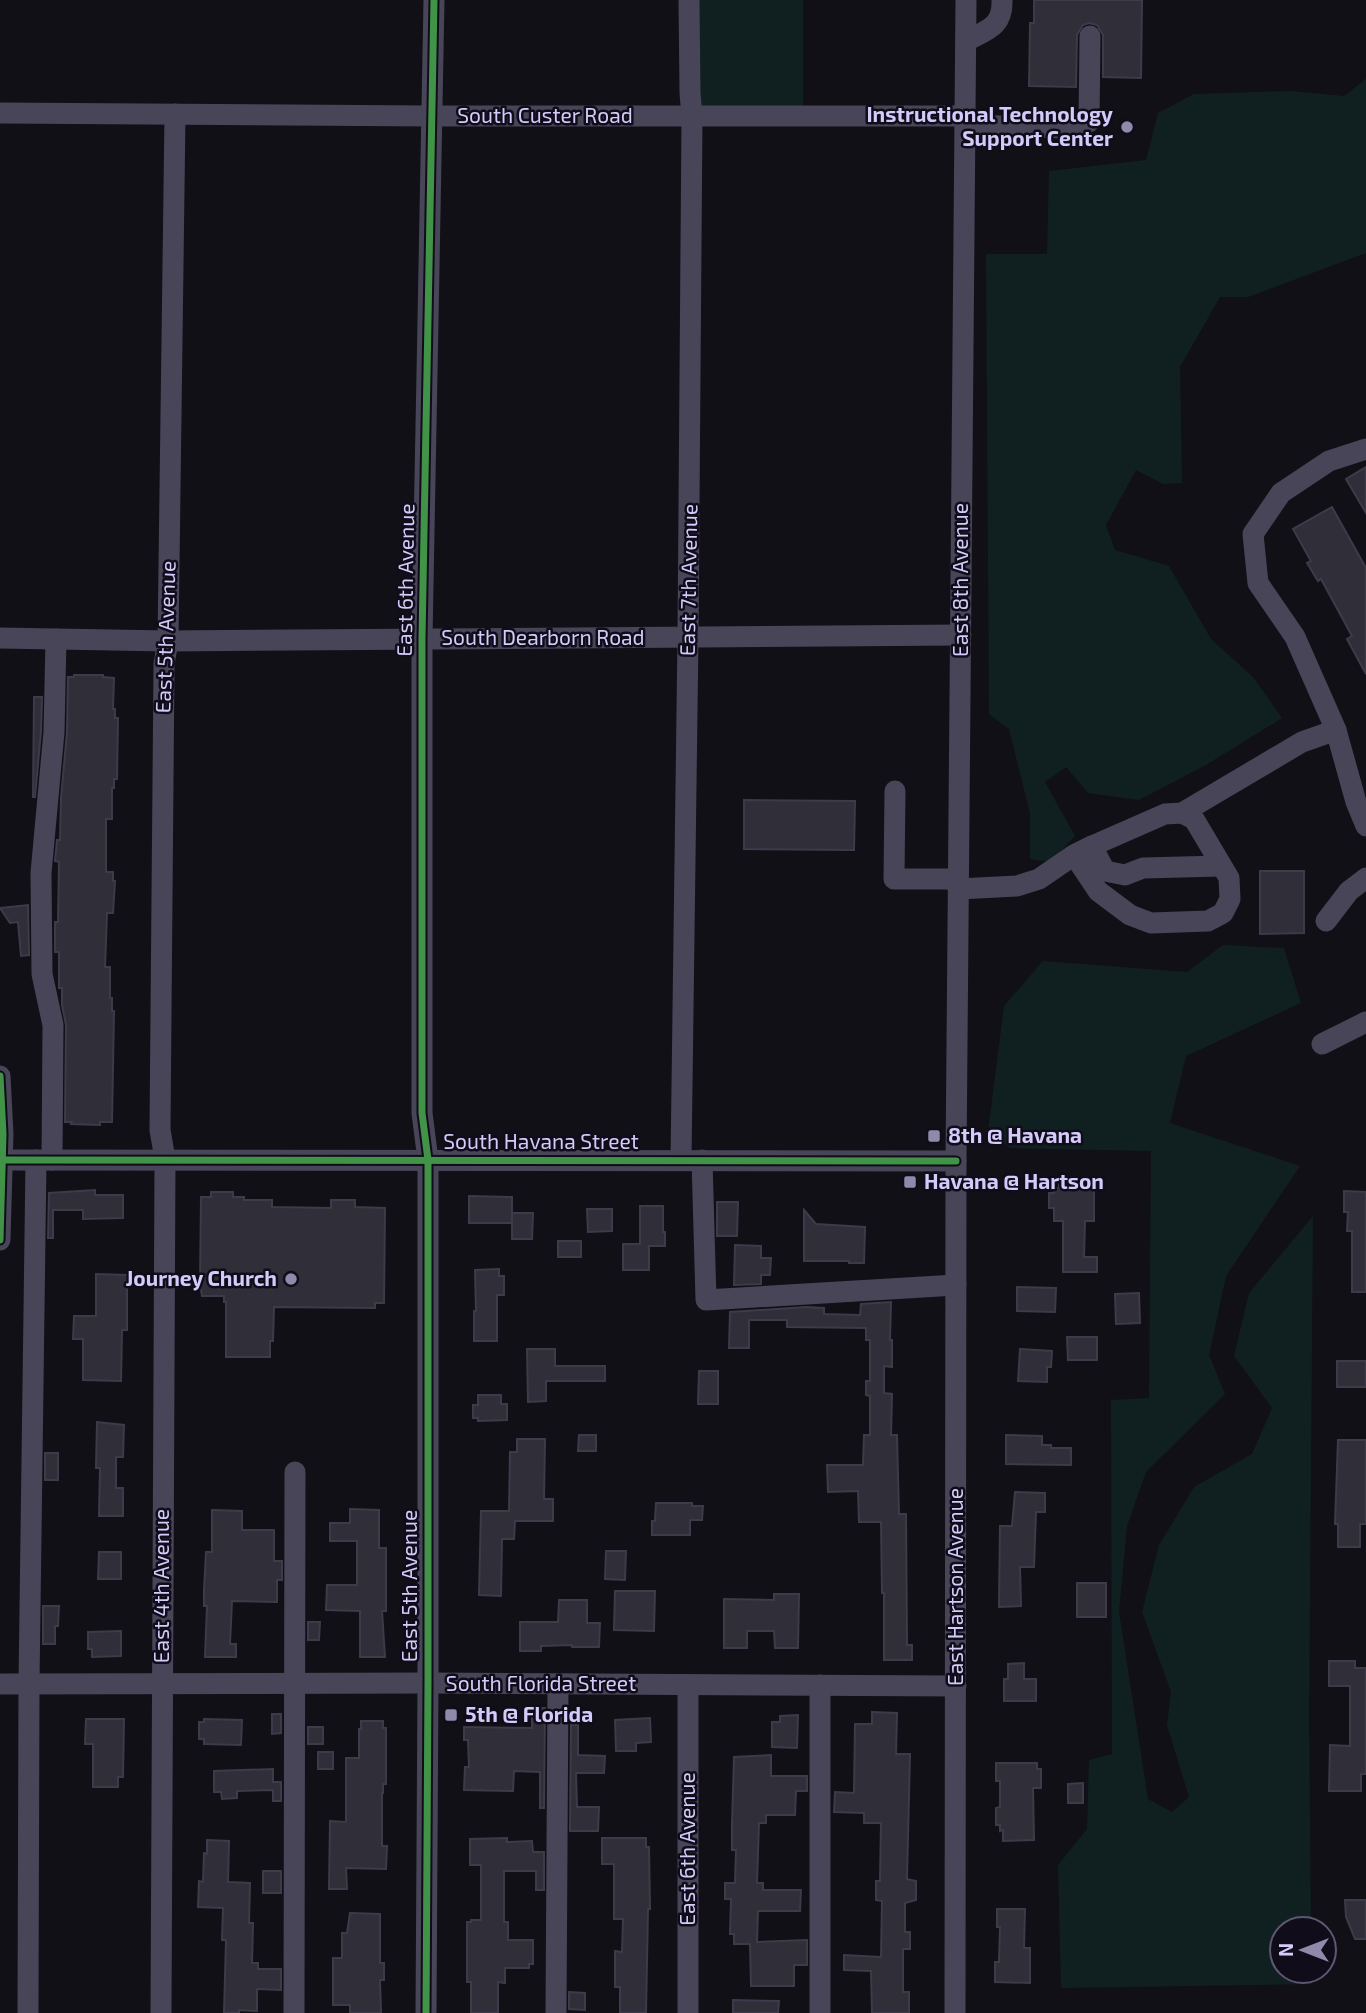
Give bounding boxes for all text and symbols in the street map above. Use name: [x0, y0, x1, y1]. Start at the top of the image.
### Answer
place label: Instructional Technology Support Center: [866, 101, 1113, 150]
street label: South Custer Road: [457, 102, 633, 127]
marker: Instructional Technology Support Center: [1119, 119, 1135, 135]
street label: East 6th Avenue: [391, 503, 418, 657]
street label: East 8th Avenue: [947, 503, 972, 657]
street label: East 7th Avenue: [674, 504, 701, 656]
street label: East 5th Avenue: [149, 560, 180, 714]
street label: South Dearborn Road: [441, 624, 645, 649]
place label: 8th @ Havana: [948, 1122, 1082, 1147]
street label: South Havana Street: [443, 1128, 639, 1153]
marker: 8th @ Havana: [926, 1128, 942, 1144]
place label: Havana @ Hartson: [924, 1168, 1104, 1193]
marker: Havana @ Hartson: [902, 1174, 918, 1190]
place label: Journey Church: [126, 1265, 277, 1291]
marker: Journey Church: [283, 1271, 299, 1287]
street label: East Hartson Avenue: [942, 1488, 967, 1686]
street label: East 4th Avenue: [148, 1509, 173, 1663]
street label: East 5th Avenue: [396, 1510, 421, 1662]
street label: South Florida Street: [446, 1670, 636, 1695]
place label: 5th @ Florida: [465, 1701, 593, 1726]
marker: 5th @ Florida: [443, 1707, 459, 1723]
street label: East 6th Avenue: [674, 1772, 699, 1926]
north arrow: [1268, 1915, 1338, 1985]
text: N: [1274, 1943, 1297, 1957]

